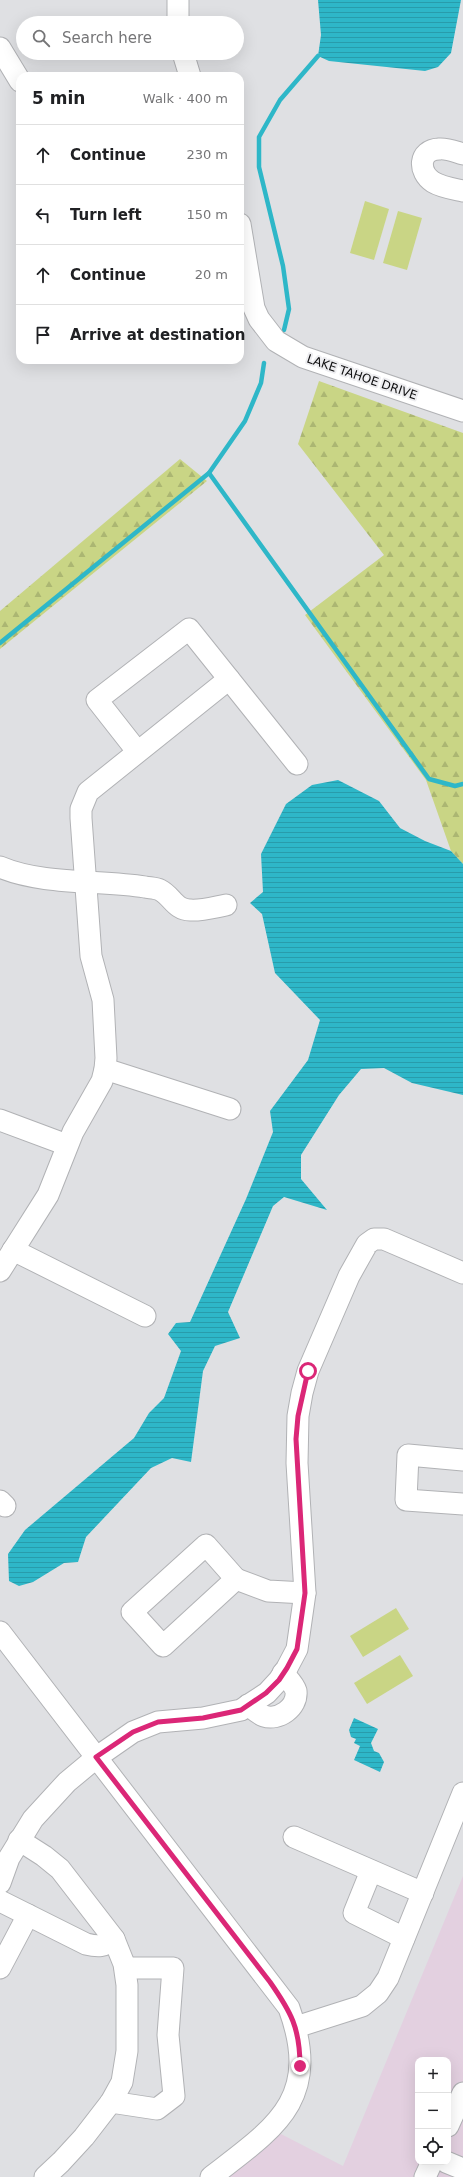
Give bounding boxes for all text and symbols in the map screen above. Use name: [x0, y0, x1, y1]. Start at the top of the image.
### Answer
search box: [16, 16, 244, 60]
icon: search: [30, 27, 52, 49]
text: Search here: [62, 29, 152, 47]
text: 5 min: [32, 88, 85, 108]
text: Walk · 400 m: [143, 91, 228, 106]
icon: ahead: [32, 144, 54, 166]
text: Continue: [70, 146, 146, 164]
text: 230 m: [186, 147, 228, 162]
icon: left: [32, 204, 54, 226]
text: Turn left: [70, 206, 142, 224]
text: 150 m: [186, 207, 228, 222]
icon: ahead: [32, 264, 54, 286]
text: Continue: [70, 266, 146, 284]
text: 20 m: [195, 267, 228, 282]
icon: arrive: [32, 324, 54, 346]
text: Arrive at destination: [70, 326, 245, 344]
street label: LAKE TAHOE DRIVE: [305, 352, 419, 402]
route start: [299, 1362, 317, 1380]
route end: [291, 2057, 309, 2075]
map controls: [415, 2057, 451, 2165]
button: +: [415, 2057, 451, 2093]
button: −: [415, 2093, 451, 2129]
button: locate: [415, 2129, 451, 2165]

